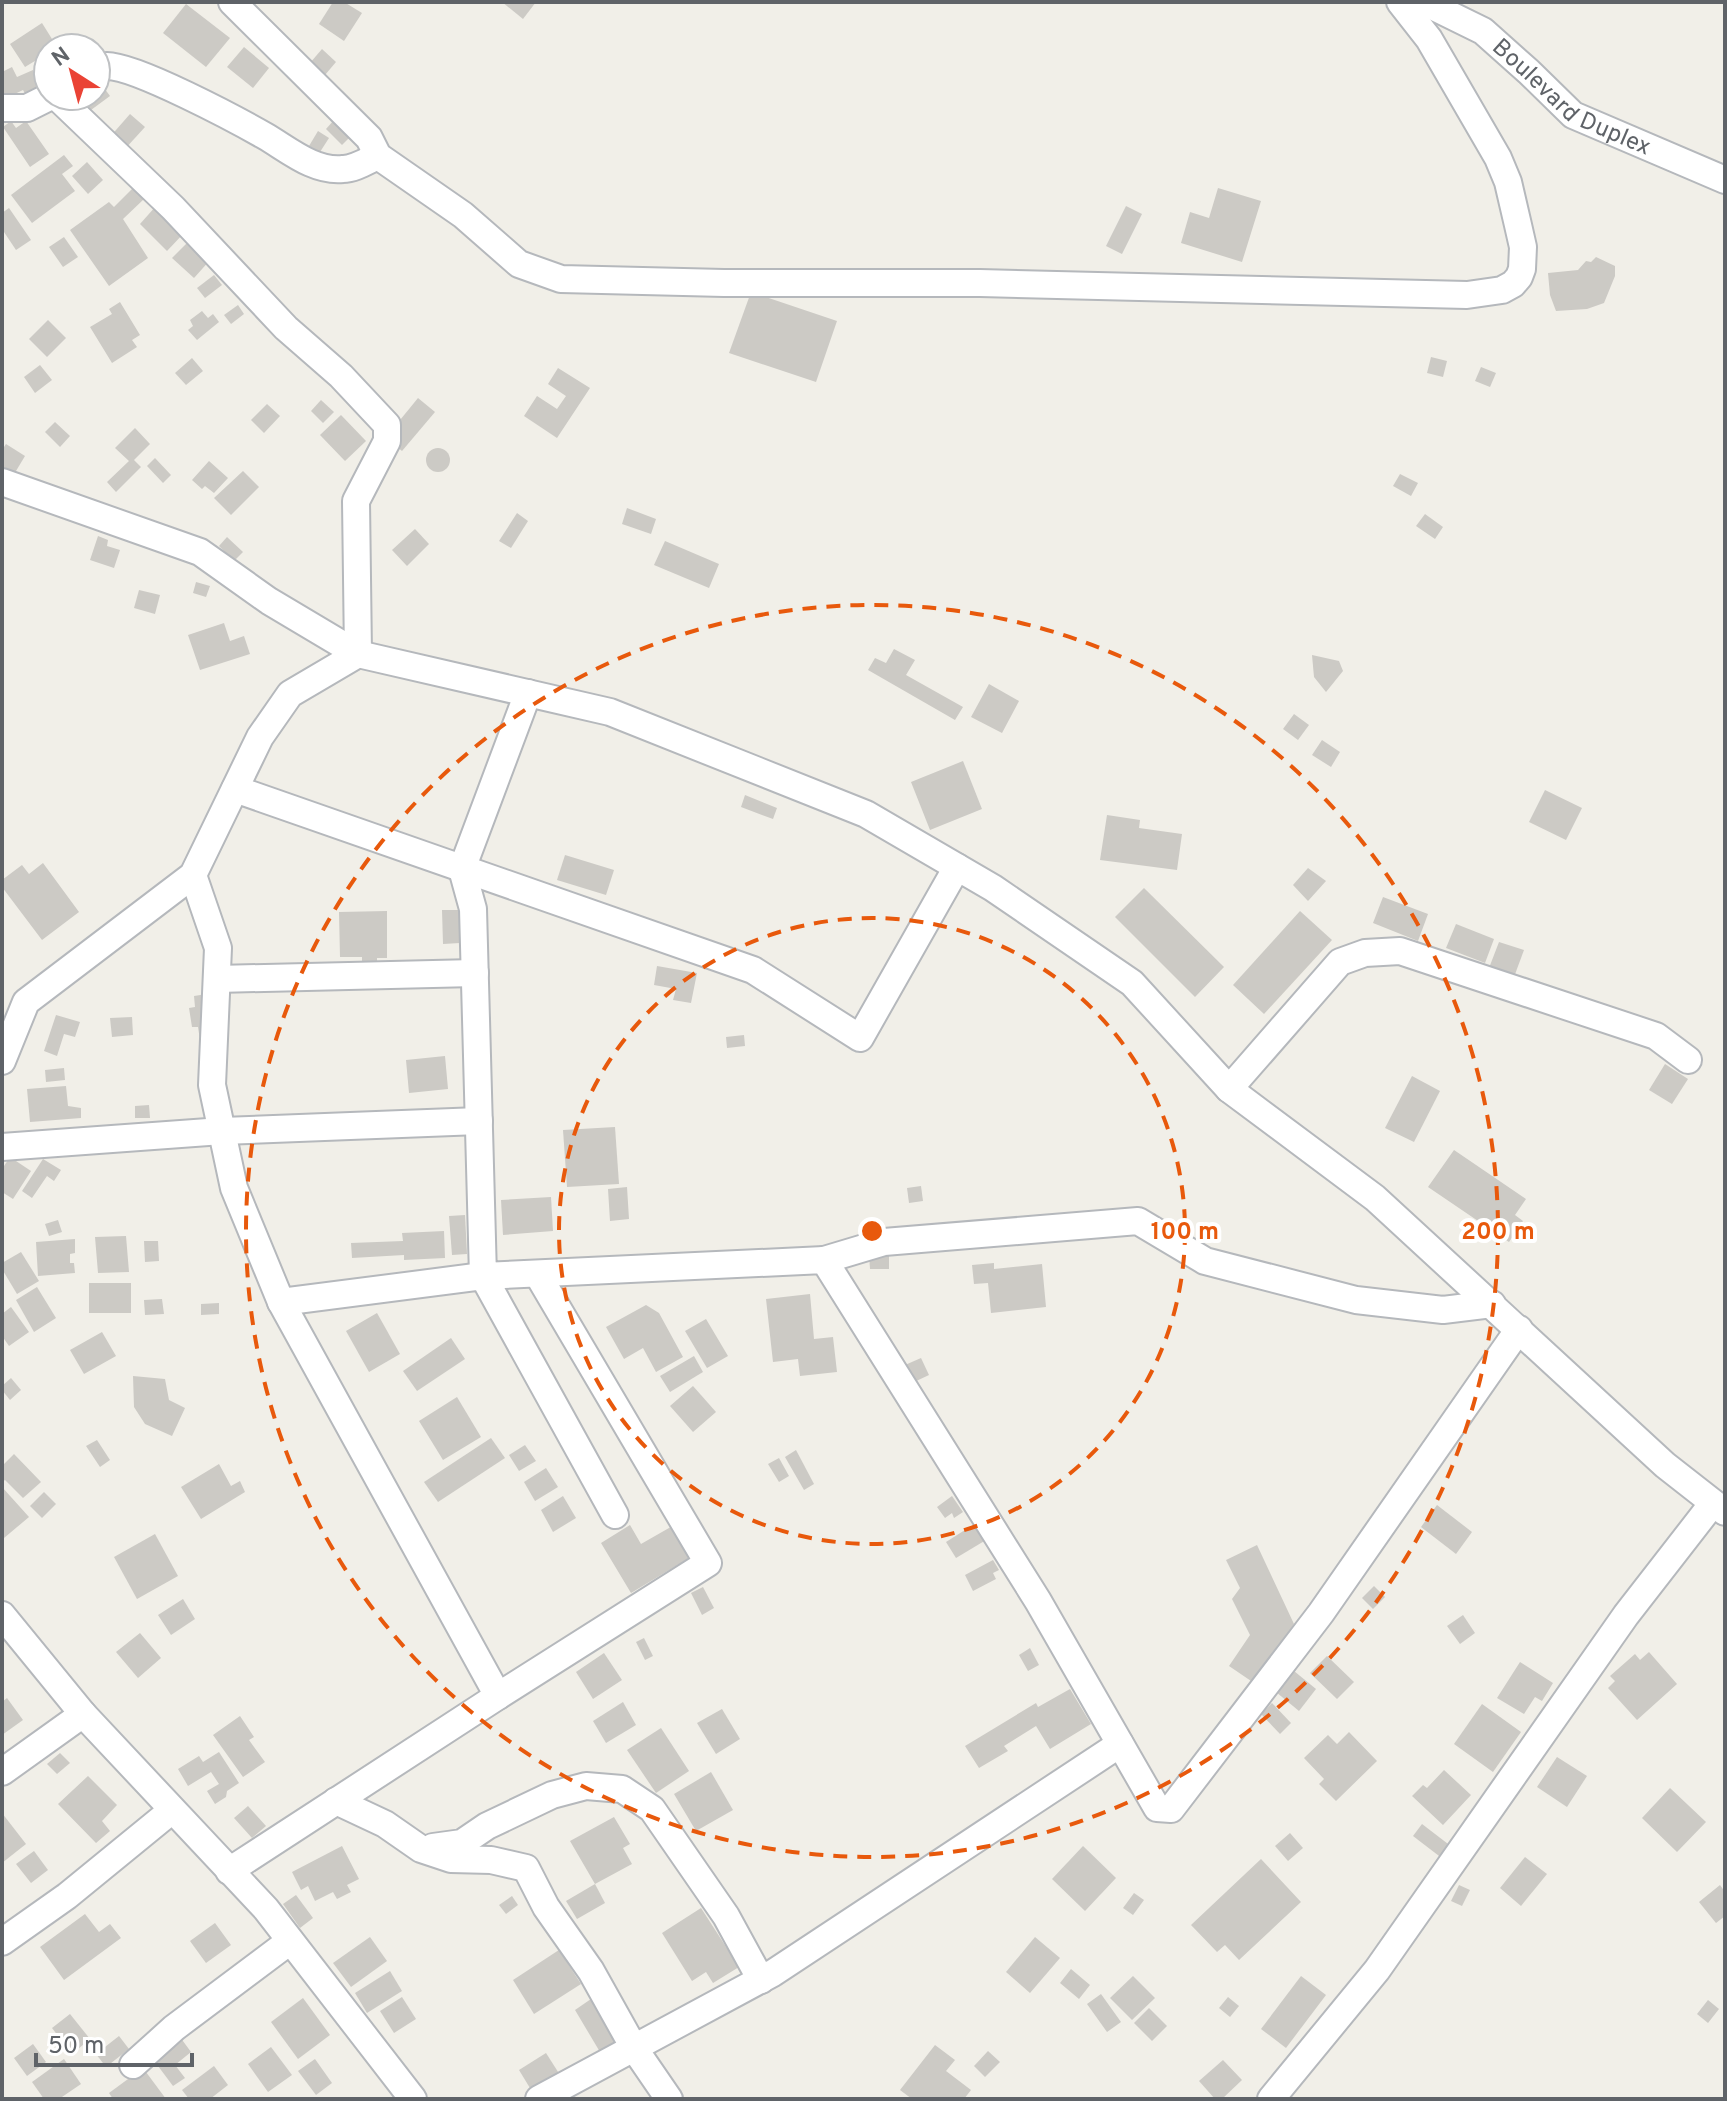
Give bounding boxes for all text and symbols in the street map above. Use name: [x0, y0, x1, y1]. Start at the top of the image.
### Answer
north arrow: [32, 32, 112, 112]
street label: Boulevard Duplex: [1485, 33, 1655, 163]
text: N: [47, 42, 76, 73]
centre of rings: [858, 1217, 886, 1245]
text: 100 m: [1151, 1218, 1219, 1248]
text: 200 m: [1461, 1218, 1535, 1248]
scale bar: [36, 2017, 192, 2067]
text: 50 m: [48, 2032, 104, 2062]

